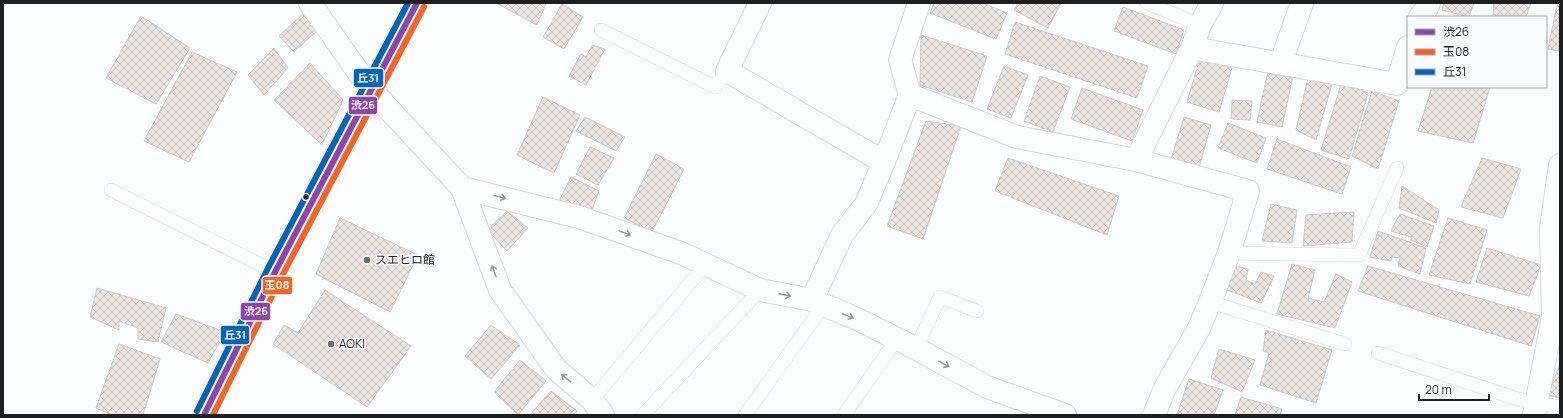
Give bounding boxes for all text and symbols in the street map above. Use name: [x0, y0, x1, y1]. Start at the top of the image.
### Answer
legend: [1407, 16, 1547, 88]
text: 渋26: [1443, 23, 1469, 40]
text: 玉08: [1443, 43, 1469, 60]
text: 丘31: [1443, 63, 1466, 80]
line badge: 丘31: [353, 68, 384, 88]
text: 丘31: [357, 70, 379, 85]
line badge: 渋26: [348, 96, 378, 115]
text: 渋26: [351, 97, 375, 112]
unlabelled marker: [301, 192, 311, 202]
one-way arrow: [494, 194, 507, 201]
one-way arrow: [619, 230, 631, 238]
place label: スエヒロ館: [375, 251, 435, 268]
marker: スエヒロ館: [362, 255, 372, 265]
one-way arrow: [489, 265, 497, 277]
line badge: 玉08: [262, 276, 293, 295]
text: 玉08: [265, 277, 290, 292]
one-way arrow: [778, 291, 791, 299]
line badge: 渋26: [240, 302, 271, 321]
text: 渋26: [244, 303, 268, 318]
one-way arrow: [841, 312, 853, 320]
line badge: 丘31: [220, 325, 250, 345]
text: 丘31: [224, 327, 246, 342]
place label: AOKI: [339, 335, 365, 352]
marker: AOKI: [326, 339, 336, 349]
one-way arrow: [938, 361, 950, 368]
one-way arrow: [560, 373, 571, 382]
scale bar: [1419, 376, 1489, 402]
text: 20 m: [1425, 381, 1452, 398]

